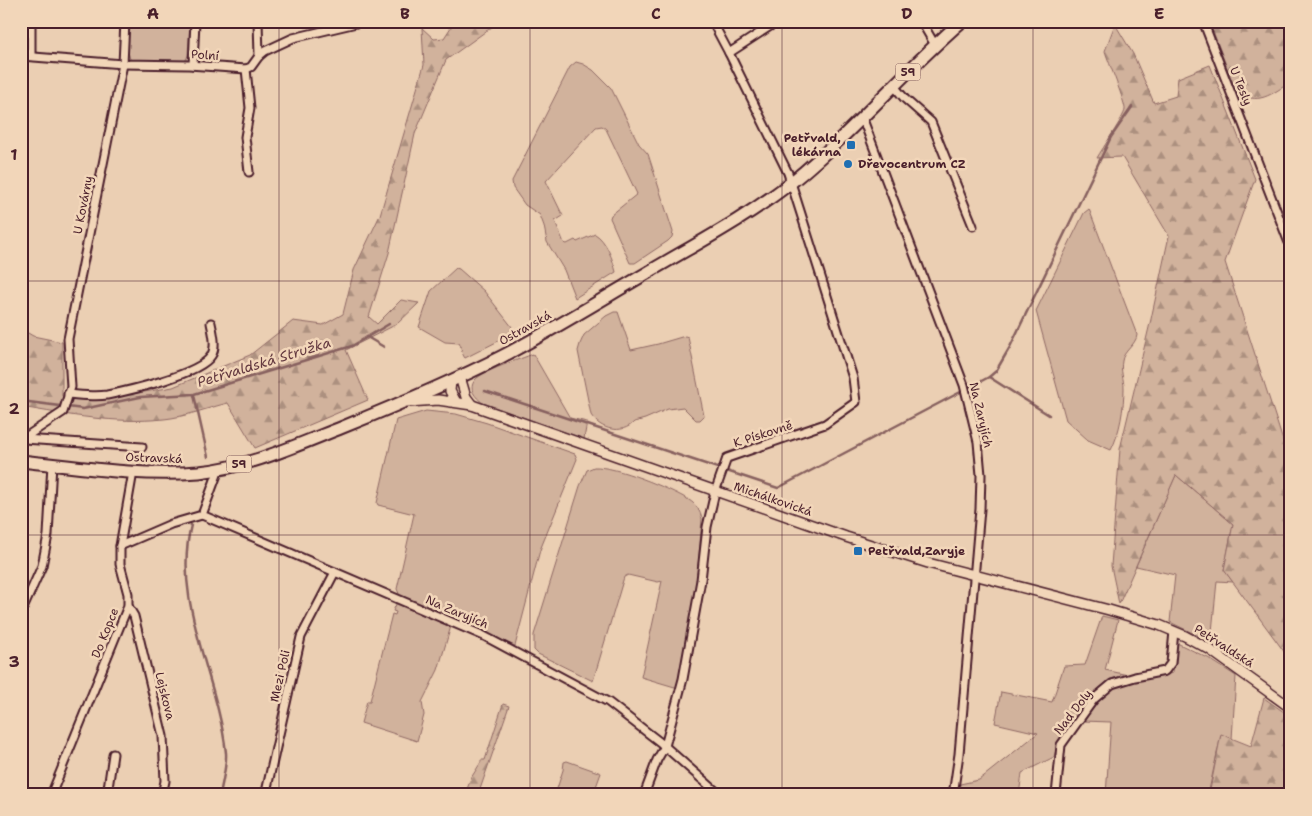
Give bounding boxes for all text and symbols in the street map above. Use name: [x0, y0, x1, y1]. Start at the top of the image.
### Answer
text: A: [147, 3, 159, 24]
text: B: [400, 3, 410, 24]
text: C: [651, 3, 661, 24]
text: D: [901, 3, 913, 24]
text: E: [1154, 3, 1164, 24]
street label: Polní: [190, 46, 220, 64]
road number: 59: [896, 64, 920, 80]
street label: U Tesly: [1226, 64, 1256, 108]
place label: Petřvald, lékárna: [784, 130, 842, 160]
marker: Petřvald, lékárna: [845, 139, 857, 151]
text: 1: [10, 144, 18, 165]
place label: Dřevocentrum CZ: [858, 156, 966, 172]
marker: Dřevocentrum CZ: [842, 158, 854, 170]
street label: U Kovárny: [69, 174, 97, 236]
street label: Ostravská: [496, 307, 554, 349]
water label: Petřvaldská Stružka: [195, 333, 333, 391]
street label: Na Zaryjích: [966, 381, 996, 449]
text: 2: [8, 398, 20, 419]
street label: K Pískovně: [731, 417, 795, 451]
street label: Ostravská: [125, 449, 183, 467]
road number: 59: [226, 456, 252, 472]
street label: Michálkovická: [732, 478, 815, 520]
place label: Petřvald,Zaryje: [868, 543, 965, 559]
marker: Petřvald,Zaryje: [852, 545, 864, 557]
street label: Na Zaryjích: [423, 592, 491, 632]
street label: Do Kopce: [88, 605, 122, 661]
street label: Petřvaldská: [1191, 621, 1257, 672]
street label: Mezi Poli: [266, 648, 294, 704]
text: 3: [8, 651, 20, 672]
street label: Lejskova: [151, 670, 179, 722]
street label: Nad Doly: [1050, 686, 1096, 738]

